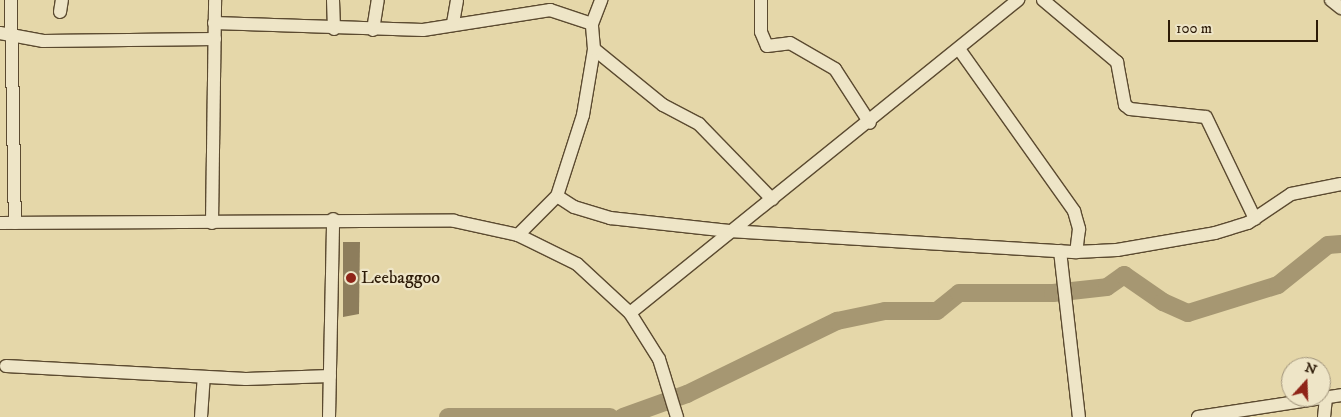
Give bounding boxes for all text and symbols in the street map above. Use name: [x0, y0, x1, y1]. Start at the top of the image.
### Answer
scale bar: [1171, 10, 1321, 42]
text: 100 m: [1176, 19, 1212, 38]
place label: Leebaggoo: [361, 267, 440, 289]
marker: Leebaggoo: [345, 272, 357, 284]
north arrow: [1281, 357, 1331, 407]
text: N: [1302, 358, 1319, 379]

